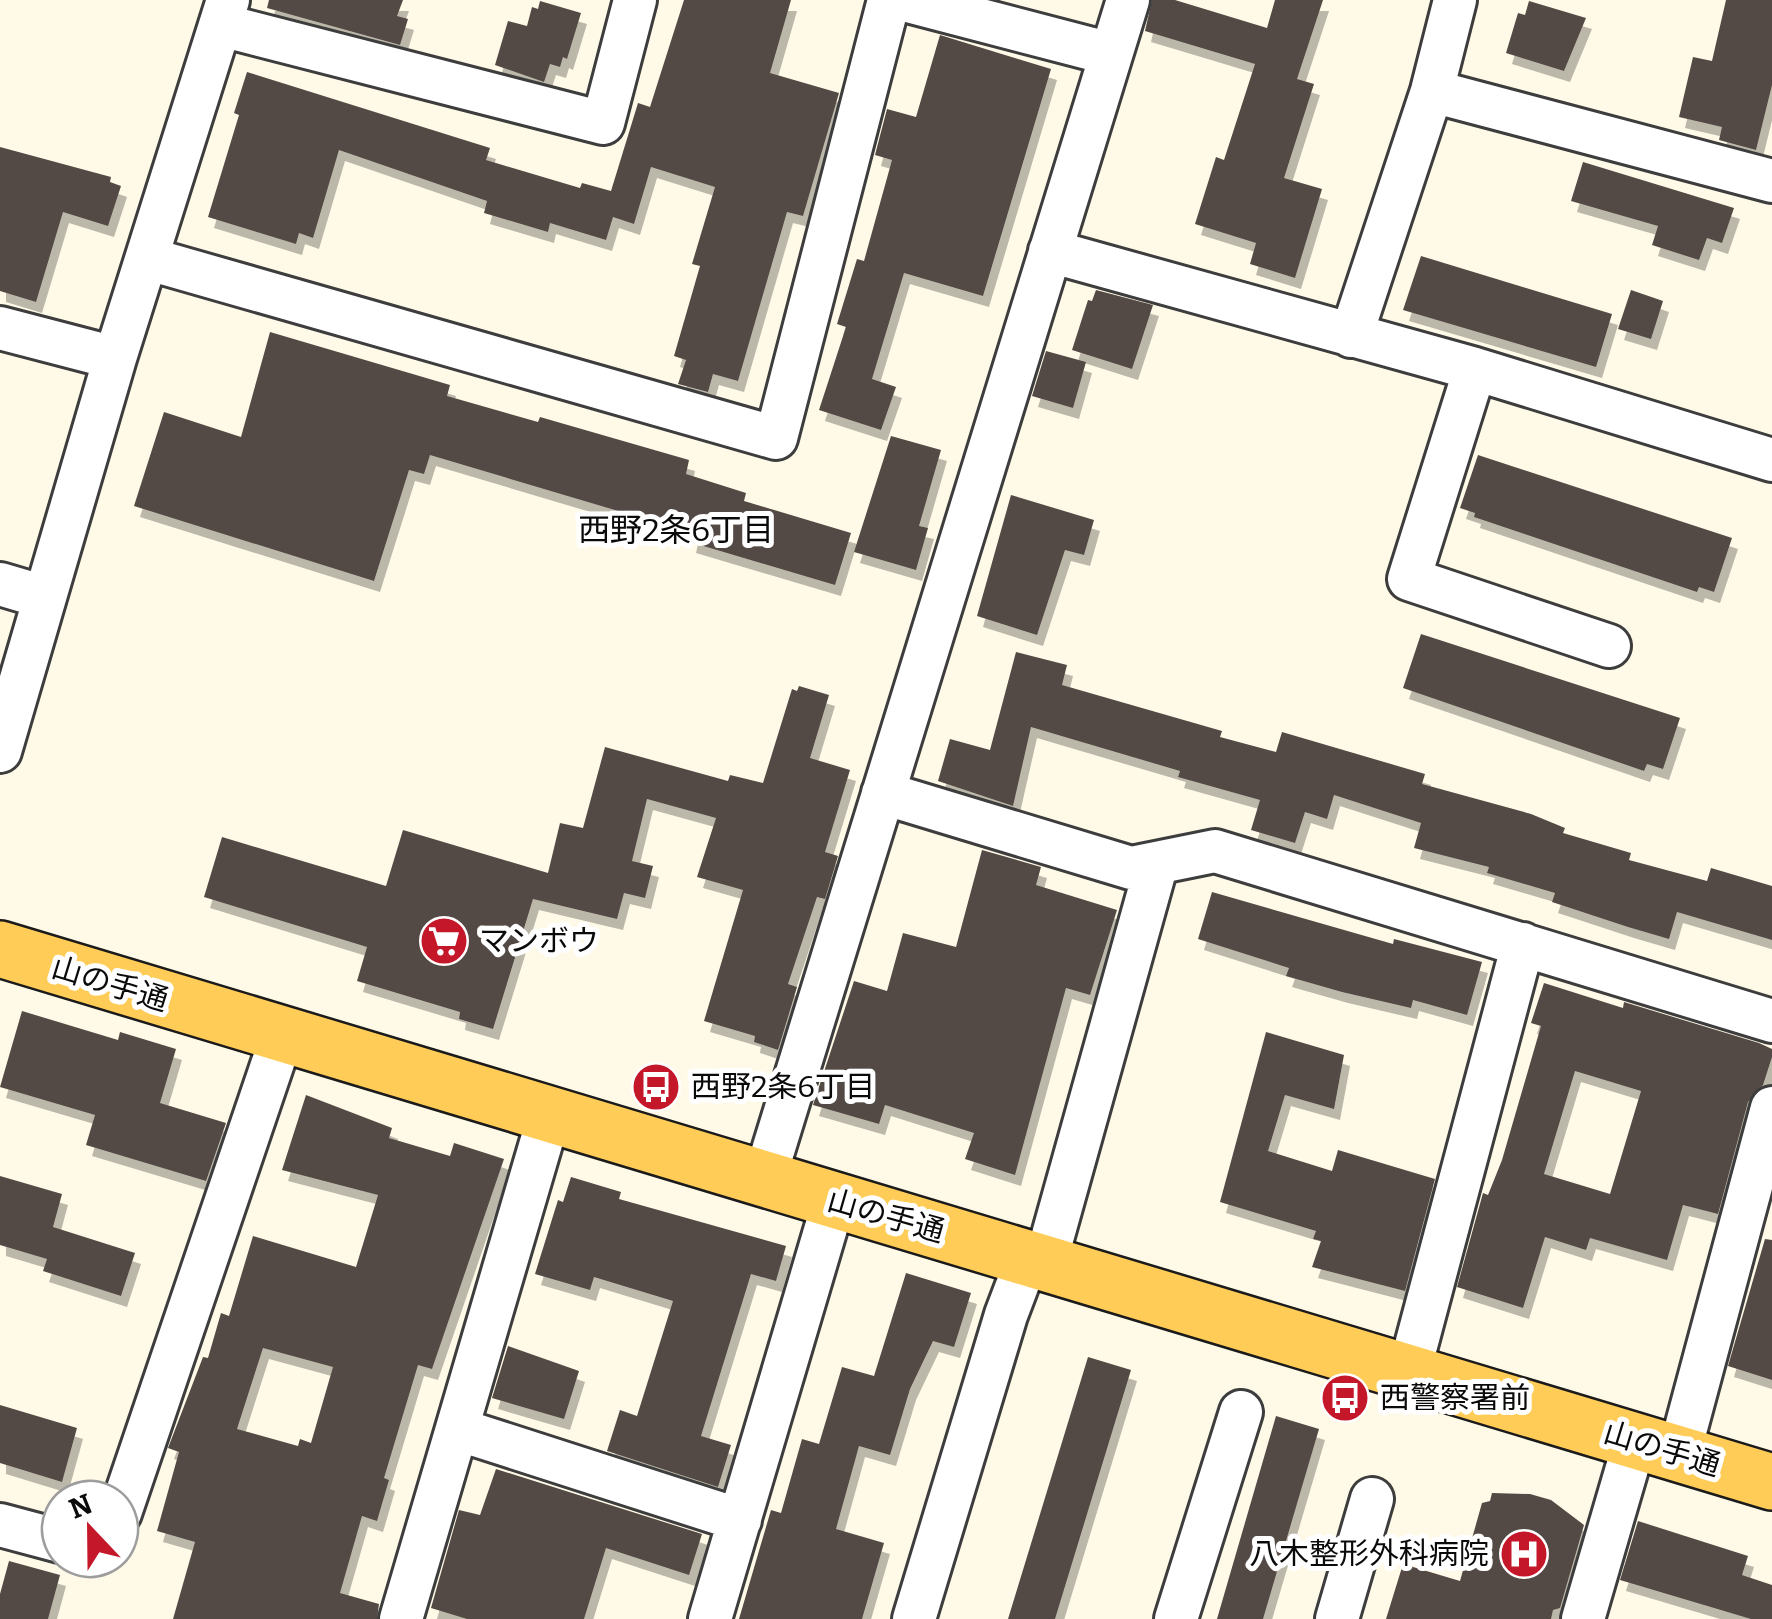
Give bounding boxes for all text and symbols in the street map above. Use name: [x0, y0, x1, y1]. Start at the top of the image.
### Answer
district label: 西野2条6丁目: [578, 511, 774, 549]
supermarket icon: マンボウ: [418, 915, 470, 967]
place label: マンボウ: [479, 923, 599, 959]
street label: 山の手通: [47, 949, 173, 1019]
bus stop icon: 西野2条6丁目: [630, 1061, 682, 1113]
place label: 西野2条6丁目: [691, 1069, 875, 1105]
street label: 山の手通: [823, 1182, 949, 1250]
bus stop icon: 西警察署前: [1319, 1372, 1371, 1424]
place label: 西警察署前: [1380, 1380, 1530, 1416]
street label: 山の手通: [1599, 1414, 1725, 1484]
north arrow: [40, 1479, 140, 1579]
text: N: [65, 1487, 97, 1526]
hospital icon: 八木整形外科病院: [1498, 1528, 1550, 1580]
place label: 八木整形外科病院: [1249, 1536, 1489, 1572]

